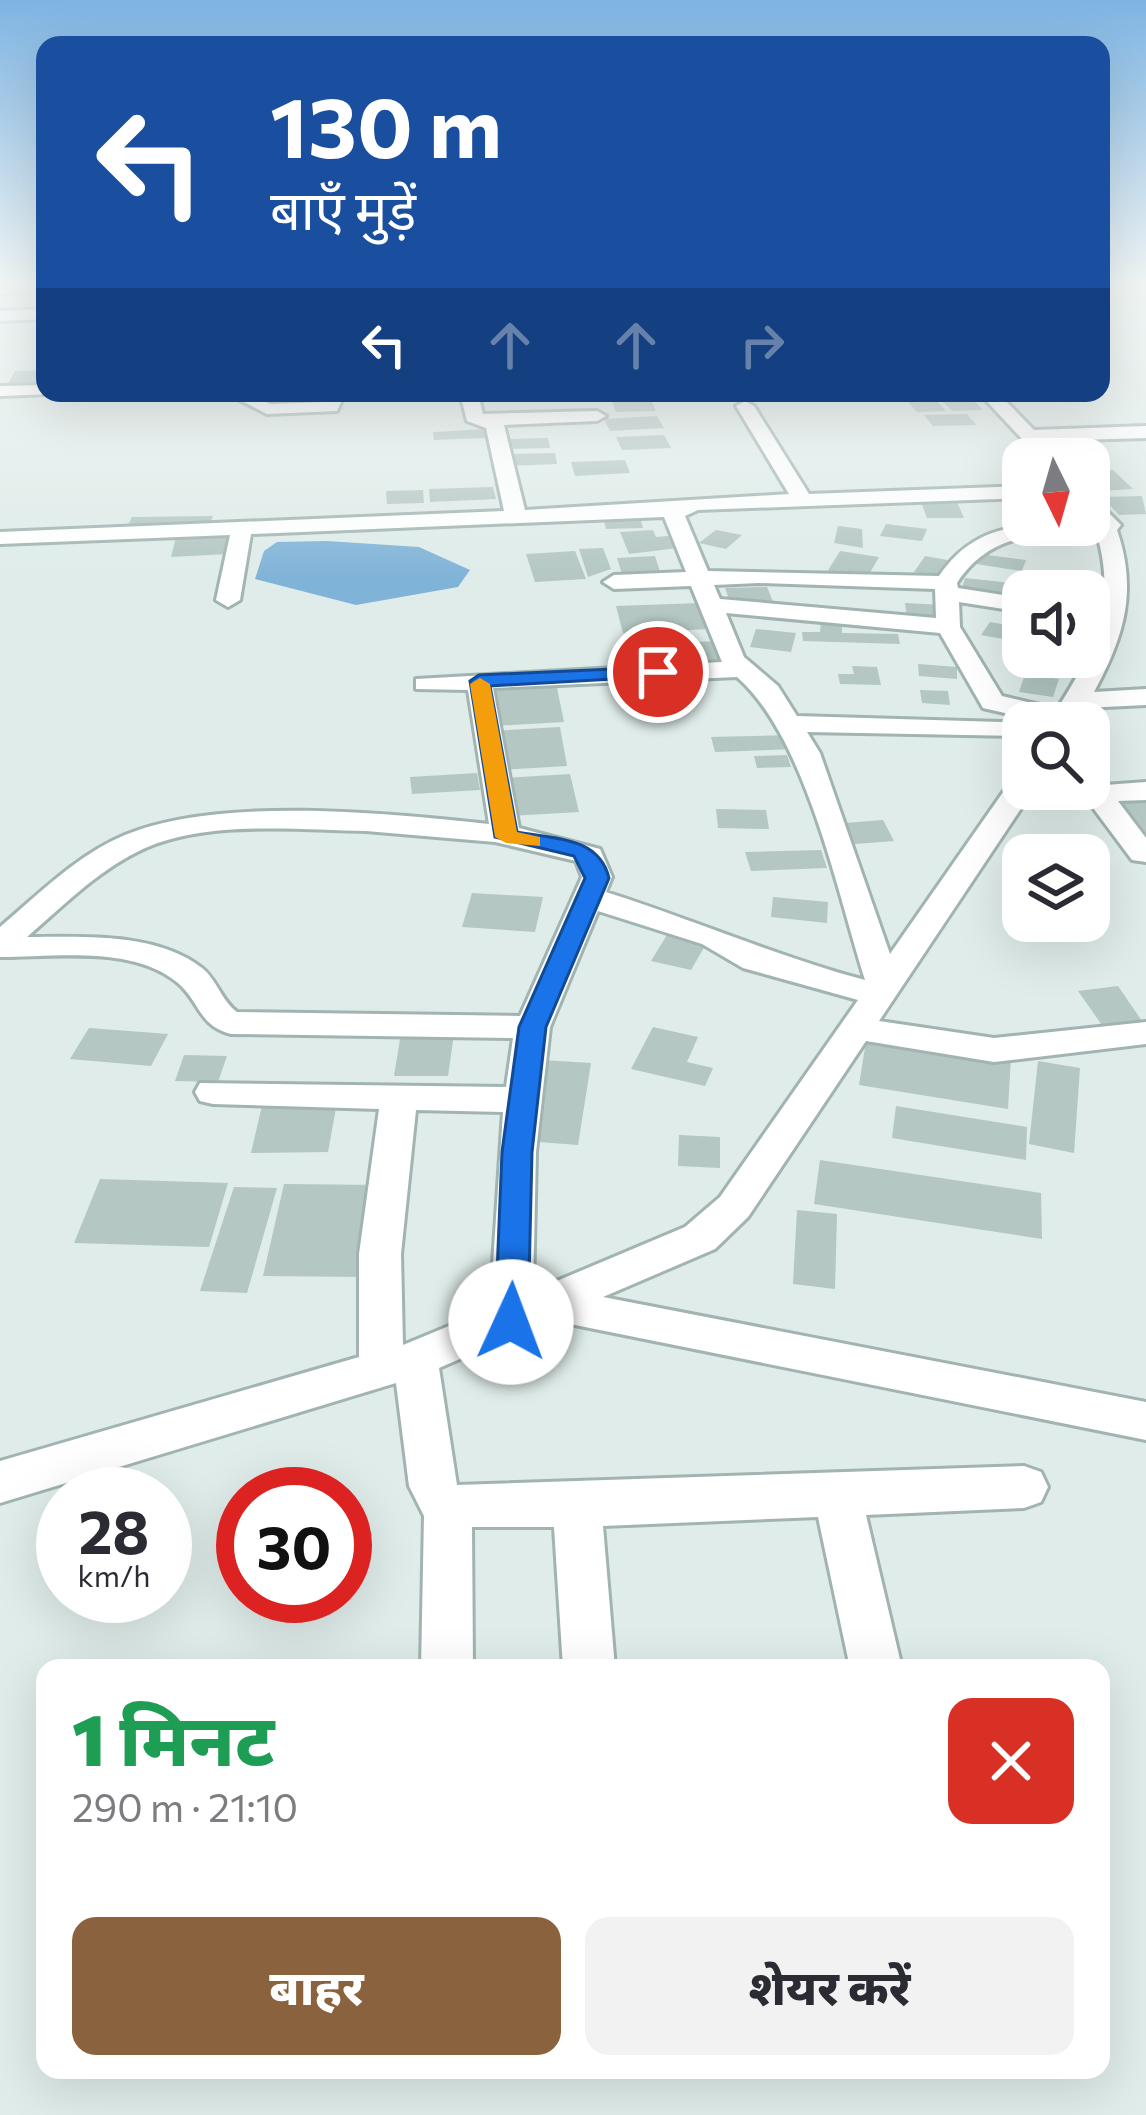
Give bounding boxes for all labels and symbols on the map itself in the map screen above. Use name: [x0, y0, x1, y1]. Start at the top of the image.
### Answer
north arrow: [1002, 438, 1110, 546]
pin: [607, 621, 709, 723]
position arrow: [448, 1259, 574, 1385]
speed limit sign: 30: [216, 1467, 372, 1623]

